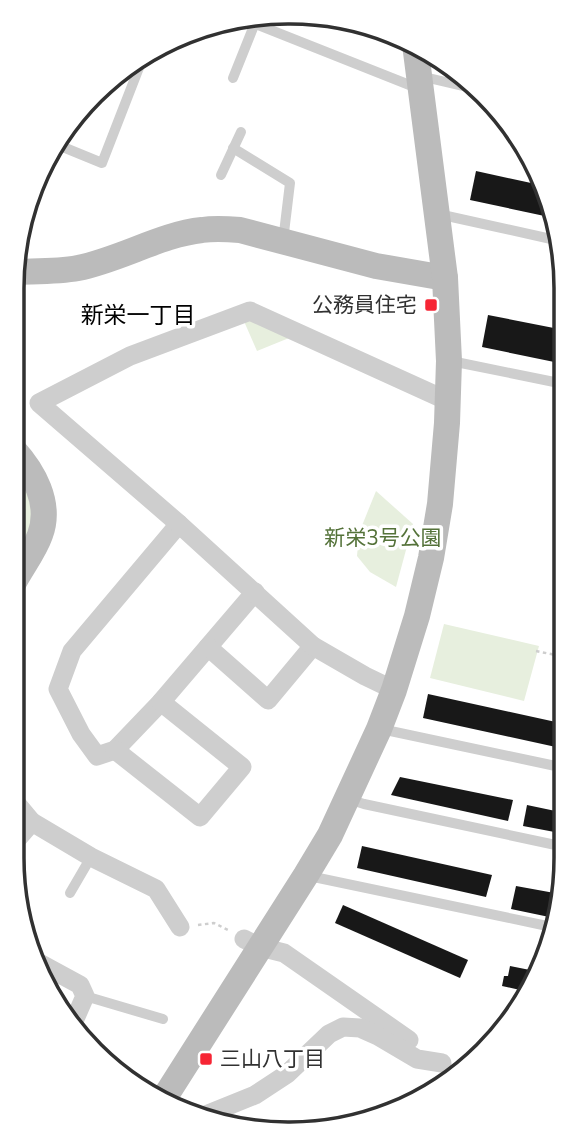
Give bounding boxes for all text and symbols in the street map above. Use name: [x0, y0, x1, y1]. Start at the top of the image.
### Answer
place label: 公務員住宅: [312, 291, 417, 319]
marker: 公務員住宅: [423, 297, 439, 313]
district label: 新栄一丁目: [81, 300, 196, 331]
park label: 新栄3号公園: [324, 524, 442, 552]
place label: 三山八丁目: [220, 1045, 325, 1073]
marker: 三山八丁目: [198, 1051, 214, 1067]

